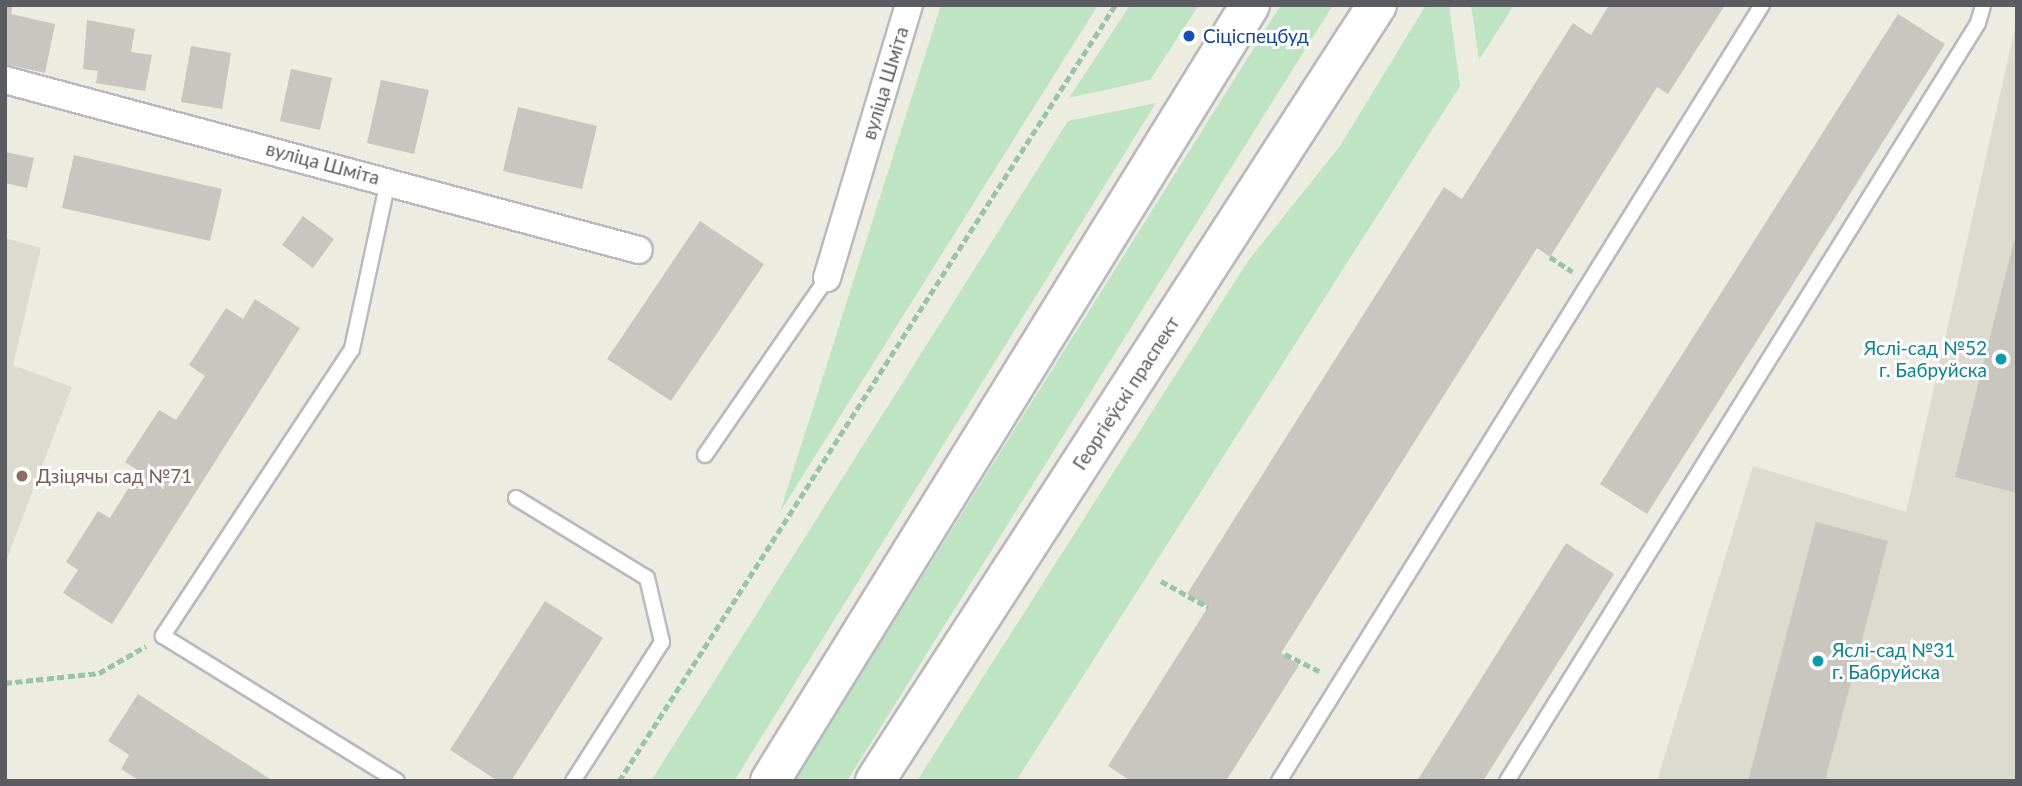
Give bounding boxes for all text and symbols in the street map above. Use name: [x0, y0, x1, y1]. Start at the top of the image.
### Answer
street label: вуліца Шміта: [857, 24, 913, 142]
place label: Сіціспецбуд: [1203, 25, 1309, 47]
marker: Сіціспецбуд: [1181, 28, 1197, 44]
street label: вуліца Шміта: [264, 137, 382, 189]
street label: Георгіеўскі праспект: [1068, 312, 1184, 474]
place label: Яслі-сад №52 г. Бабруйска: [1864, 337, 1987, 381]
marker: Яслі-сад №52 г. Бабруйска: [1993, 351, 2009, 367]
place label: Дзіцячы сад №71: [36, 465, 192, 487]
marker: Дзіцячы сад №71: [14, 468, 30, 484]
place label: Яслі-сад №31 г. Бабруйска: [1832, 639, 1955, 683]
marker: Яслі-сад №31 г. Бабруйска: [1810, 653, 1826, 669]

